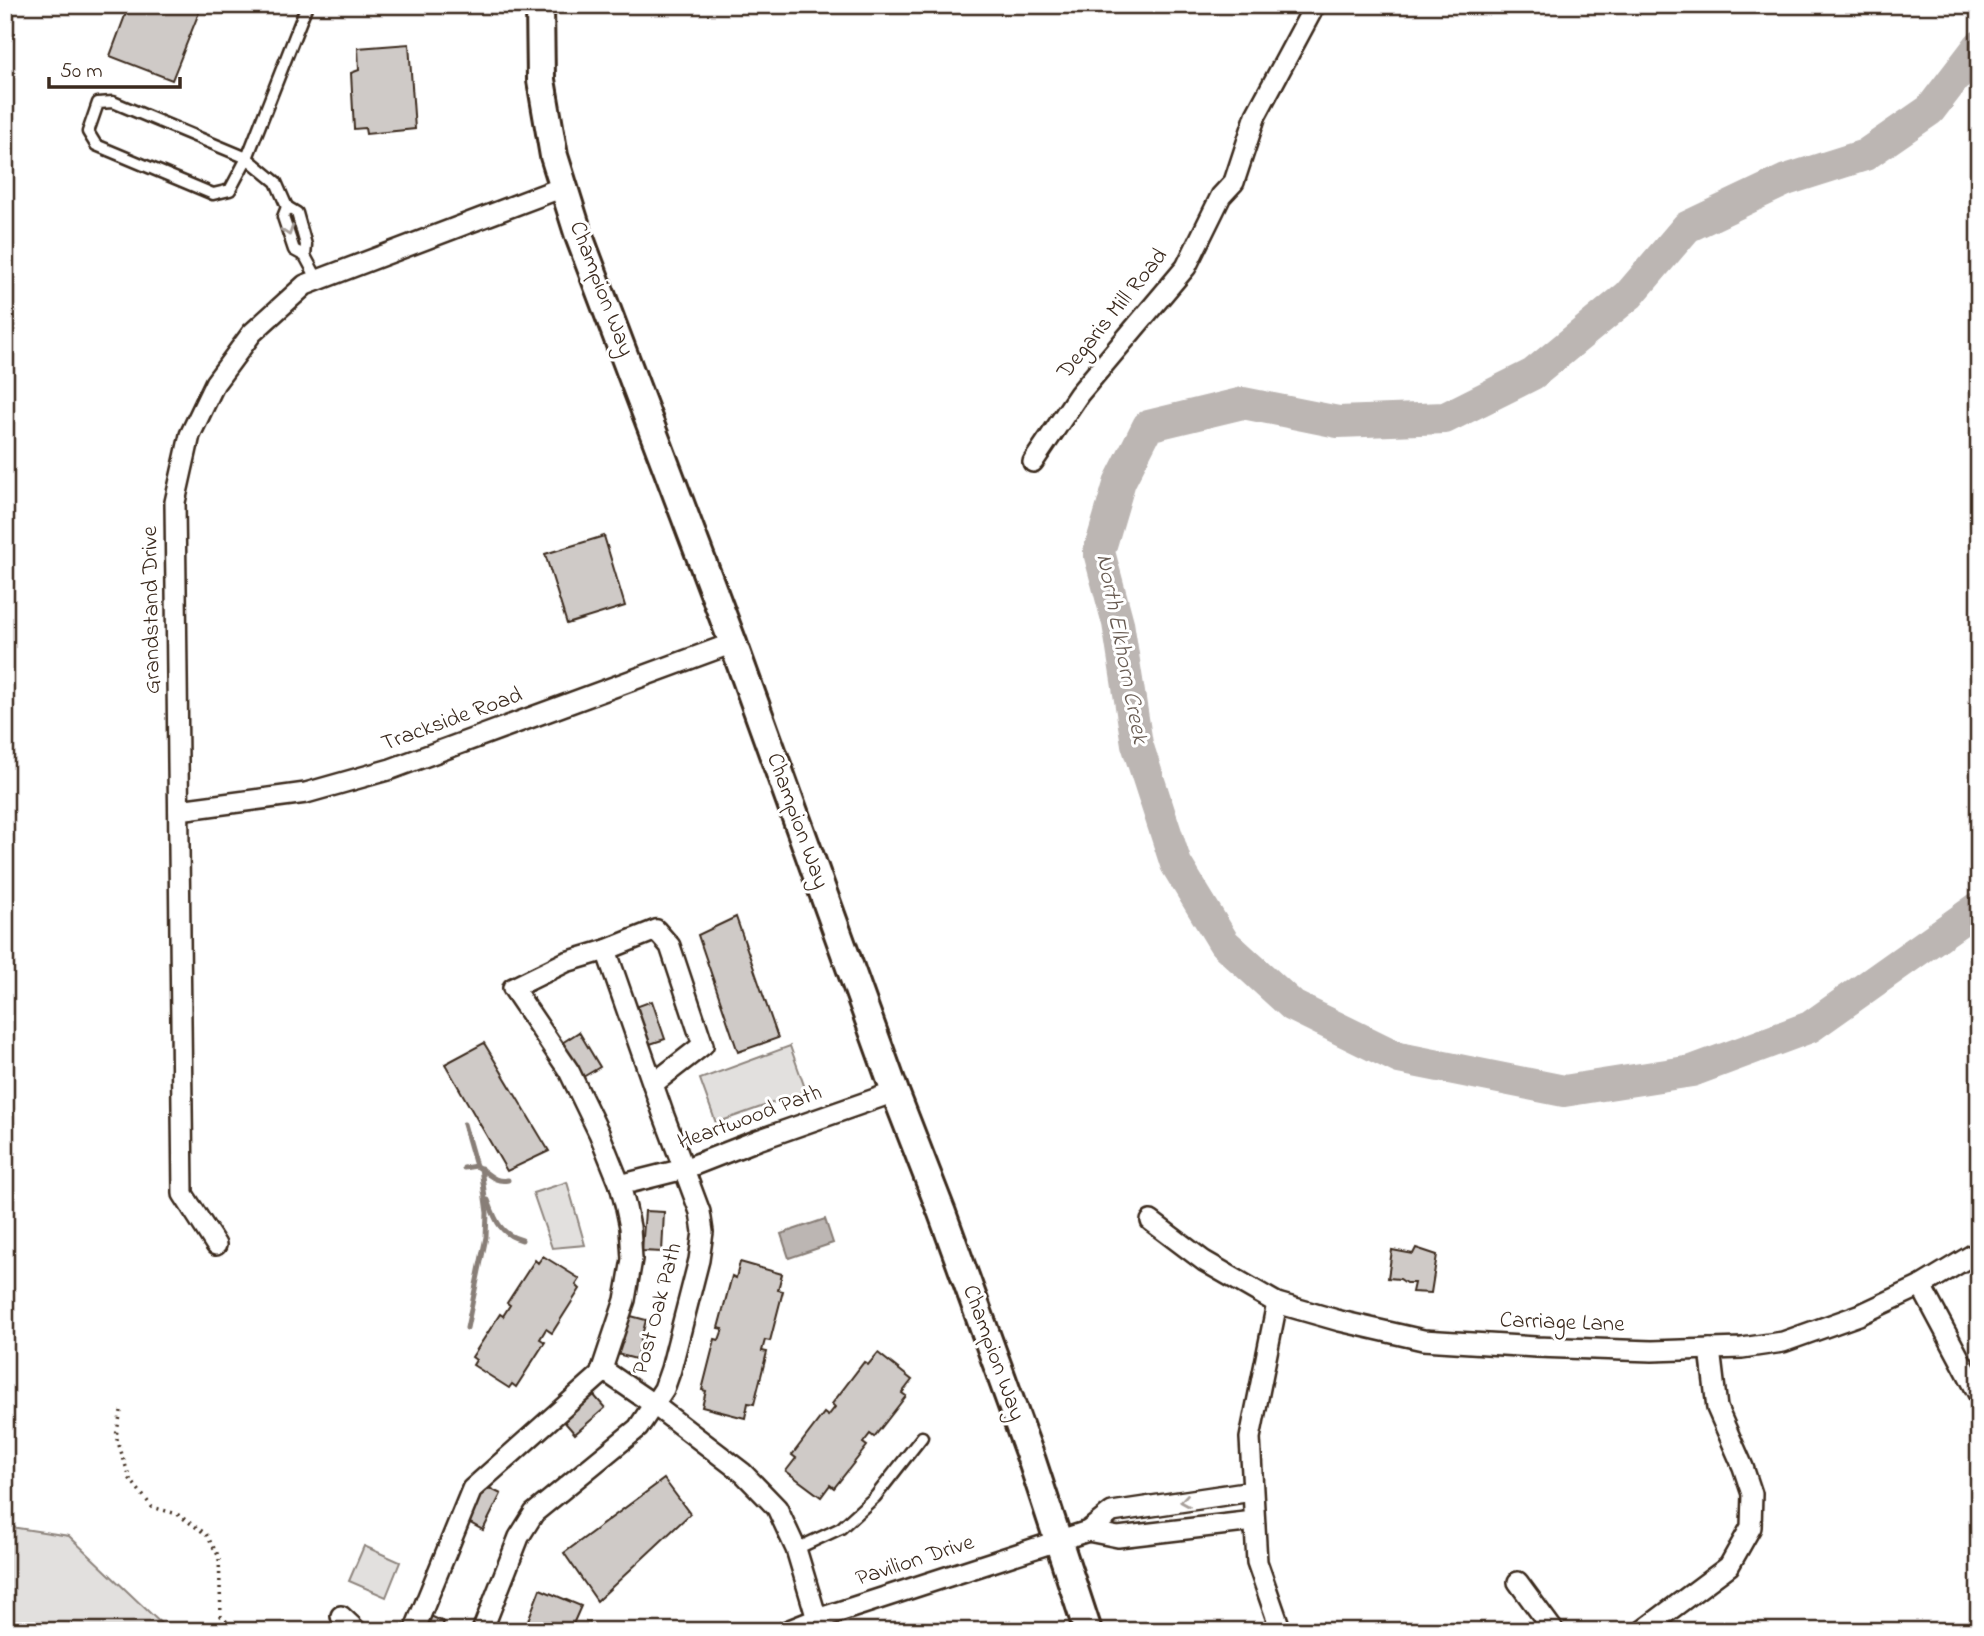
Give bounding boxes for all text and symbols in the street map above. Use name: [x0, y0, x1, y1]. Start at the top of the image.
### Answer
scale bar: [49, 46, 180, 90]
text: 50 m: [60, 57, 103, 87]
street label: Champion Way: [558, 217, 642, 362]
one-way arrow: [279, 225, 294, 237]
street label: Degaris Mill Road: [1049, 241, 1177, 388]
street label: Grandstand Drive: [134, 525, 170, 694]
water label: North Elkhorn Creek: [1085, 551, 1157, 748]
street label: Trackside Road: [377, 679, 527, 761]
street label: Champion Way: [755, 748, 837, 894]
street label: Heartwood Path: [673, 1077, 827, 1159]
street label: Post Oak Path: [625, 1239, 691, 1379]
street label: Champion Way: [951, 1280, 1033, 1426]
street label: Carriage Lane: [1499, 1304, 1626, 1343]
one-way arrow: [1179, 1493, 1191, 1508]
street label: Pavilion Drive: [852, 1526, 979, 1596]

